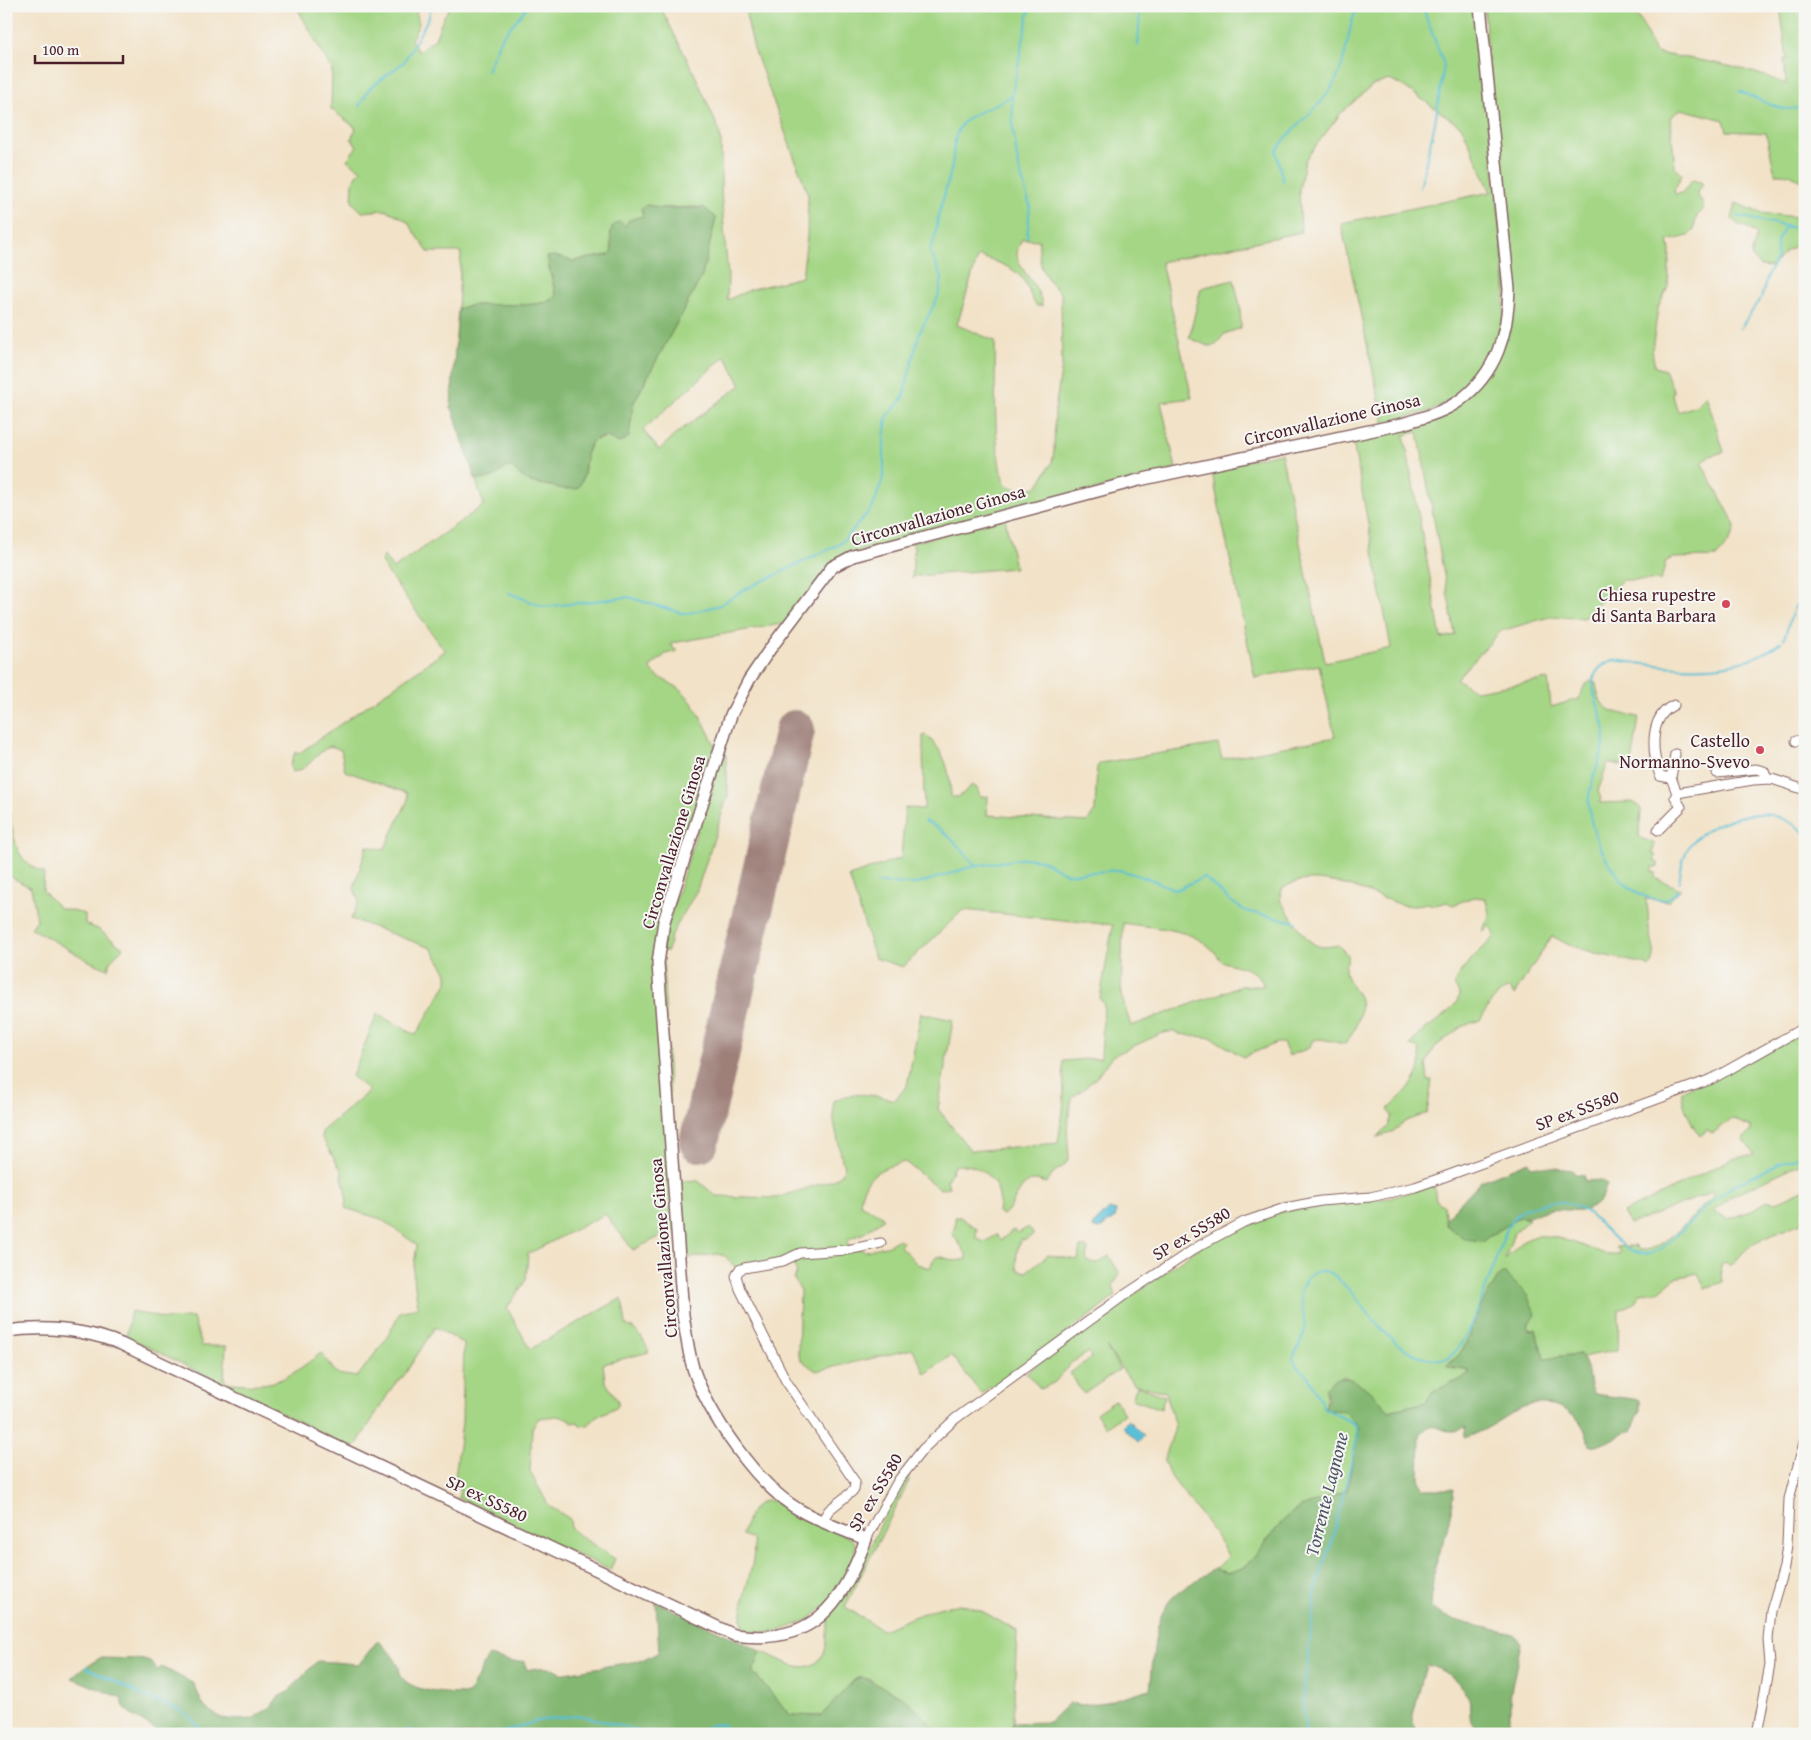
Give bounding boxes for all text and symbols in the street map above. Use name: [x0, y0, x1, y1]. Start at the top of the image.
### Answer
scale bar: [35, 32, 122, 64]
text: 100 m: [42, 39, 80, 60]
street label: Circonvallazione Ginosa: [1241, 385, 1423, 452]
street label: Circonvallazione Ginosa: [848, 477, 1029, 553]
place label: Chiesa rupestre di Santa Barbara: [1591, 581, 1716, 629]
marker: Chiesa rupestre di Santa Barbara: [1720, 598, 1732, 610]
place label: Castello Normanno-Svevo: [1619, 727, 1750, 775]
marker: Castello Normanno-Svevo: [1754, 744, 1766, 756]
street label: Circonvallazione Ginosa: [634, 751, 712, 932]
street label: SP ex SS580: [1531, 1082, 1623, 1138]
street label: Circonvallazione Ginosa: [642, 1157, 684, 1339]
street label: SP ex SS580: [1147, 1199, 1236, 1267]
water label: Torrente Lagnone: [1297, 1429, 1355, 1559]
street label: SP ex SS580: [841, 1447, 909, 1536]
street label: SP ex SS580: [442, 1467, 533, 1529]

